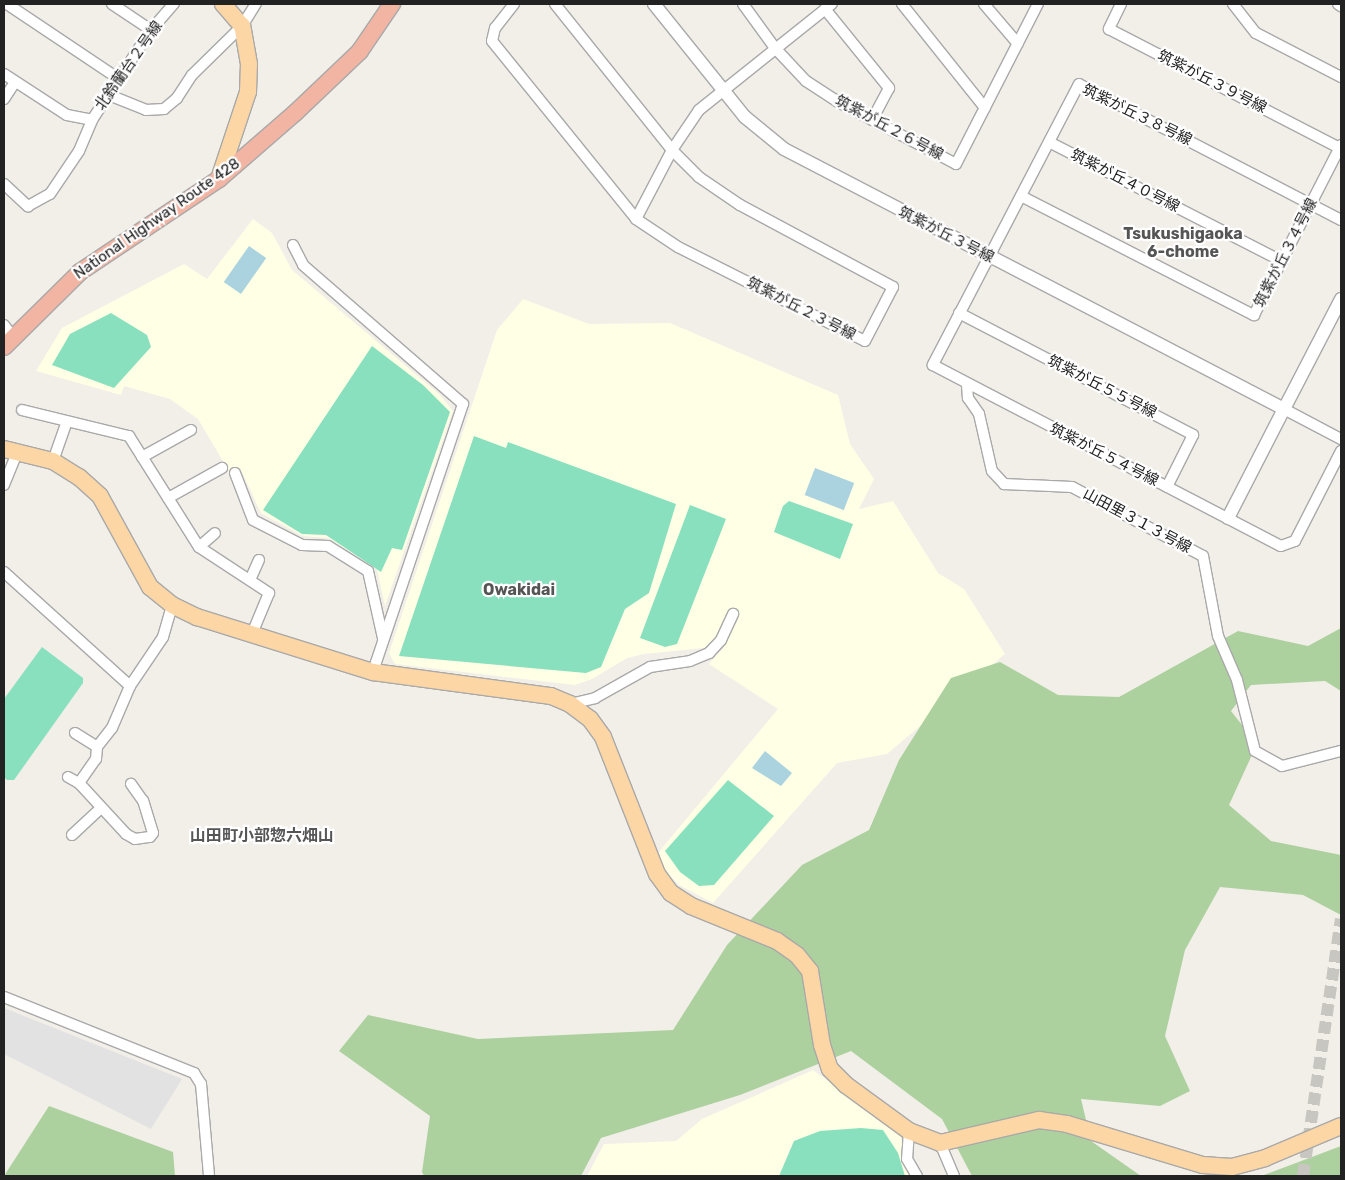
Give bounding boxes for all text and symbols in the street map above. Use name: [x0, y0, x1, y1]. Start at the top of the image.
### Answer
street label: 北鈴蘭台２号線: [92, 18, 166, 114]
street label: 筑紫が丘３９号線: [1154, 47, 1270, 117]
street label: 筑紫が丘３８号線: [1079, 81, 1195, 149]
street label: 筑紫が丘２６号線: [832, 92, 946, 164]
street label: 筑紫が丘４０号線: [1067, 146, 1183, 216]
street label: National Highway Route 428: [70, 155, 244, 283]
street label: 筑紫が丘３４号線: [1251, 195, 1321, 311]
street label: 筑紫が丘３号線: [895, 203, 997, 267]
district label: Tsukushigaoka 6-chome: [1123, 224, 1243, 262]
street label: 筑紫が丘２３号線: [743, 274, 859, 344]
street label: 筑紫が丘５５号線: [1044, 352, 1160, 422]
street label: 筑紫が丘５４号線: [1046, 420, 1162, 490]
street label: 山田里３１３号線: [1080, 485, 1194, 557]
district label: Owakidai: [483, 580, 555, 600]
district label: 山田町小部惣六畑山: [190, 826, 334, 846]

